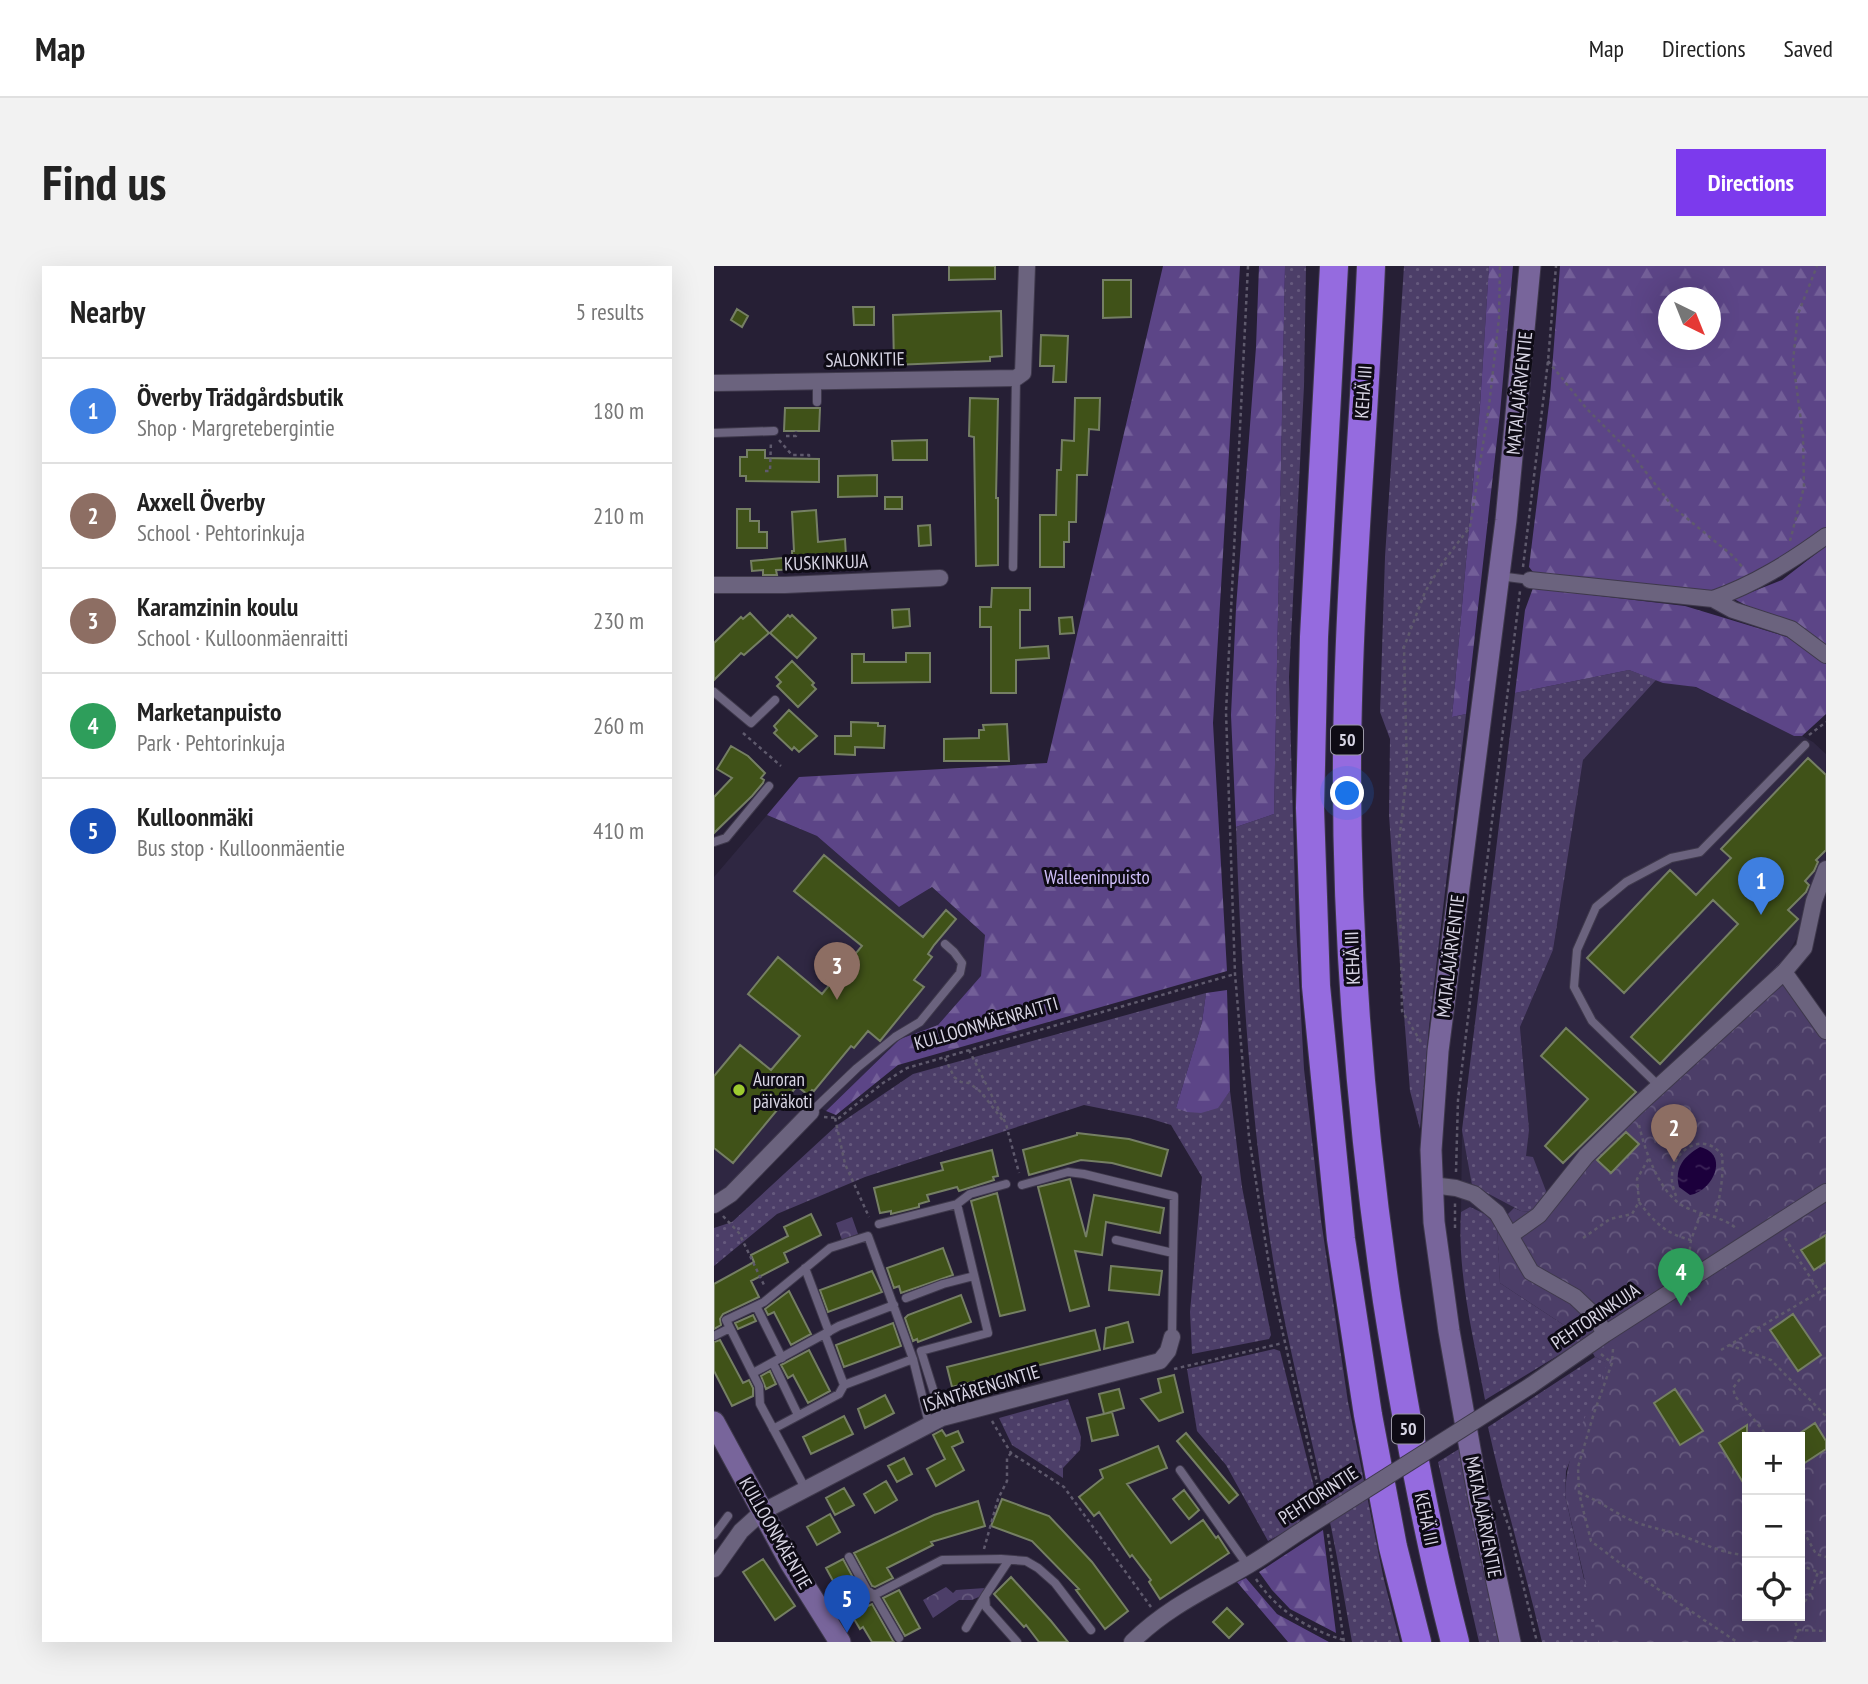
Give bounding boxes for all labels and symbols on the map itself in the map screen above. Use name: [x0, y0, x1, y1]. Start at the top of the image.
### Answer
north arrow: [1658, 287, 1721, 350]
street label: MATALAJÄRVENTIE: [1501, 330, 1537, 456]
street label: SALONKITIE: [825, 346, 905, 372]
street label: KEHÄ III: [1349, 365, 1377, 419]
street label: KUSKINKUJA: [783, 549, 869, 575]
road number: 50: [1331, 726, 1363, 754]
your location: [1330, 776, 1364, 810]
pin: 1: [1738, 857, 1784, 915]
park label: Walleeninpuisto: [1044, 865, 1150, 889]
street label: MATALAJÄRVENTIE: [1431, 893, 1469, 1019]
street label: KEHÄ III: [1339, 931, 1365, 985]
pin: 3: [814, 942, 860, 1000]
street label: KULLOONMÄENRAITTI: [911, 991, 1061, 1055]
place label: Auroran päiväkoti: [753, 1067, 813, 1113]
marker: Auroran päiväkoti: [731, 1082, 747, 1098]
pin: 2: [1651, 1104, 1697, 1162]
pin: 4: [1658, 1248, 1704, 1306]
street label: PEHTORINKUJA: [1546, 1278, 1644, 1354]
street label: ISÄNTÄRENGINTIE: [920, 1359, 1042, 1417]
road number: 50: [1392, 1414, 1424, 1444]
street label: MATALAJÄRVENTIE: [1460, 1454, 1508, 1580]
street label: PEHTORINTIE: [1274, 1460, 1362, 1530]
street label: KULLOONMÄENTIE: [734, 1473, 818, 1593]
street label: KEHÄ III: [1410, 1490, 1444, 1548]
pin: 5: [824, 1575, 870, 1633]

